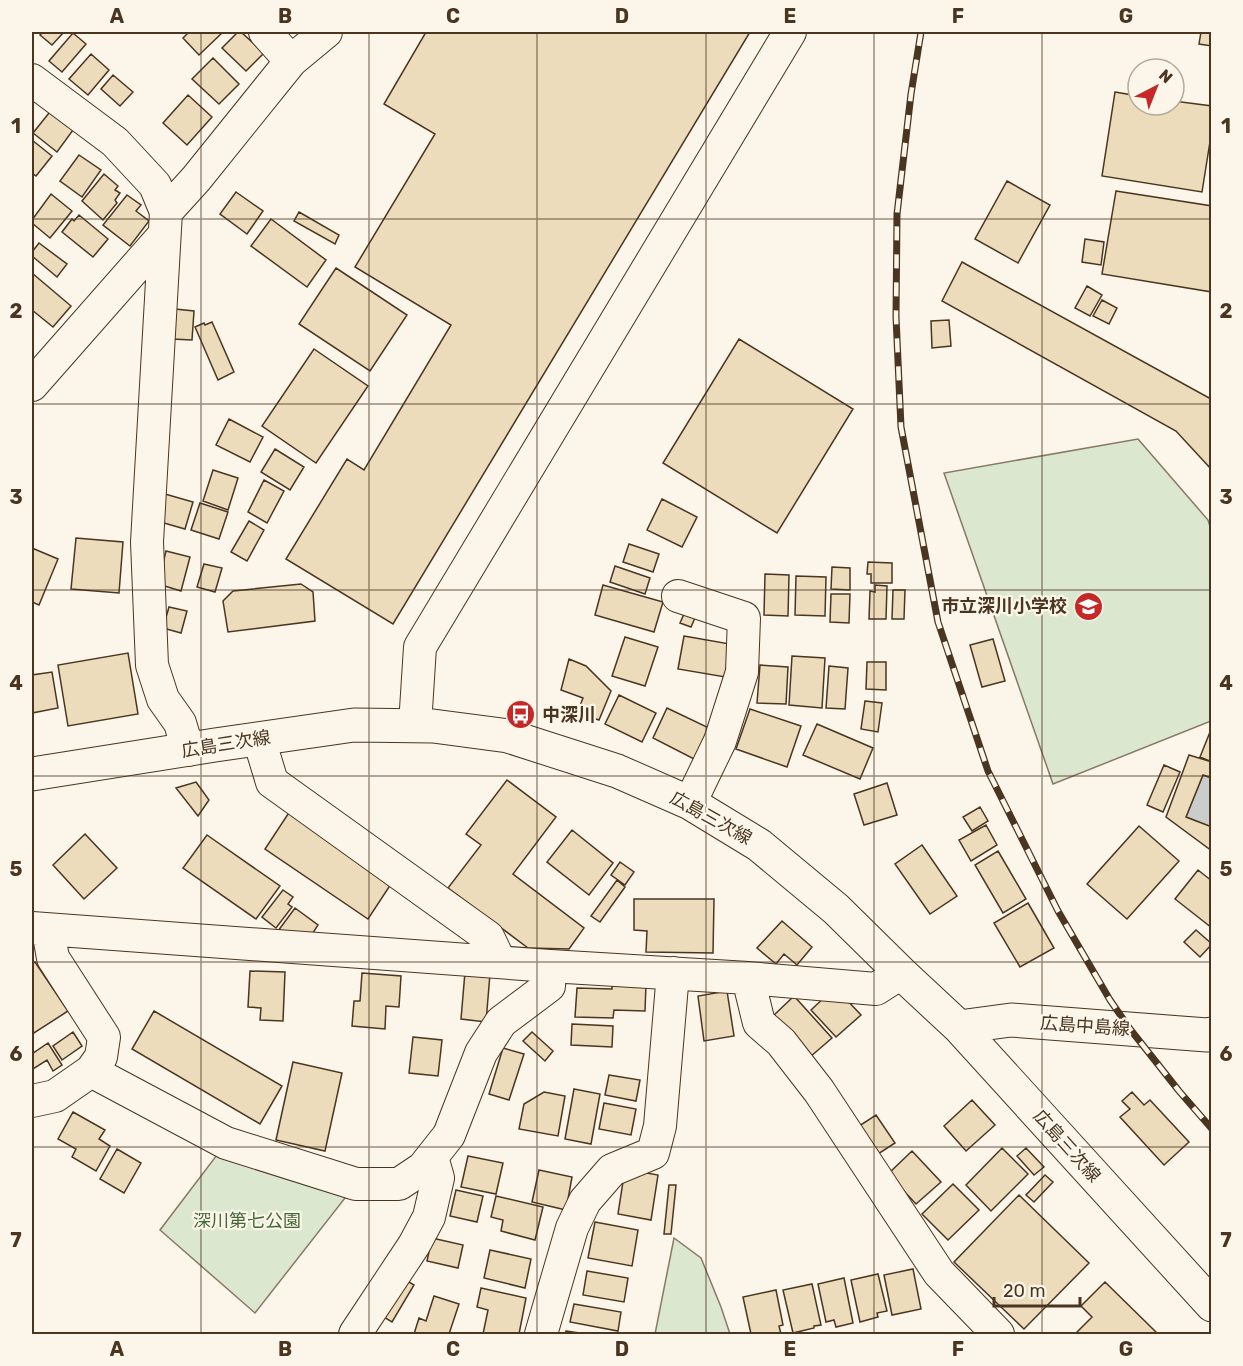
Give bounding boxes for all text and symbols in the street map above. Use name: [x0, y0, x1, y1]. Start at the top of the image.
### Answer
text: A: [110, 4, 125, 28]
text: B: [278, 4, 292, 28]
text: C: [446, 4, 460, 28]
text: D: [615, 4, 629, 28]
text: E: [784, 4, 796, 28]
text: F: [952, 4, 964, 28]
text: G: [1119, 4, 1133, 28]
north arrow: [1126, 57, 1186, 117]
text: N: [1155, 65, 1176, 87]
text: 1: [11, 114, 21, 138]
text: 1: [1221, 114, 1231, 138]
text: 2: [10, 299, 23, 323]
text: 2: [1220, 299, 1233, 323]
text: 3: [9, 485, 23, 509]
text: 3: [1219, 485, 1233, 509]
school or university icon: 市立深川小学校: [1072, 590, 1104, 622]
place label: 市立深川小学校: [941, 595, 1067, 617]
text: 4: [9, 671, 23, 695]
text: 4: [1219, 671, 1233, 695]
bus stop icon: 中深川: [505, 699, 537, 731]
place label: 中深川: [542, 704, 596, 726]
street label: 広島三次線: [180, 726, 272, 762]
street label: 広島三次線: [666, 787, 756, 849]
text: 5: [10, 857, 23, 881]
text: 5: [1220, 857, 1233, 881]
street label: 広島中島線: [1039, 1012, 1131, 1040]
text: 6: [9, 1042, 23, 1066]
text: 6: [1219, 1042, 1233, 1066]
street label: 広島三次線: [1029, 1105, 1105, 1187]
park label: 深川第七公園: [193, 1210, 301, 1232]
text: 7: [10, 1228, 22, 1252]
text: 7: [1220, 1228, 1232, 1252]
scale bar: [994, 1270, 1080, 1308]
text: 20 m: [1003, 1280, 1045, 1302]
text: A: [110, 1337, 125, 1361]
text: B: [278, 1337, 292, 1361]
text: C: [446, 1337, 460, 1361]
text: D: [615, 1337, 629, 1361]
text: E: [784, 1337, 796, 1361]
text: F: [952, 1337, 964, 1361]
text: G: [1119, 1337, 1133, 1361]

